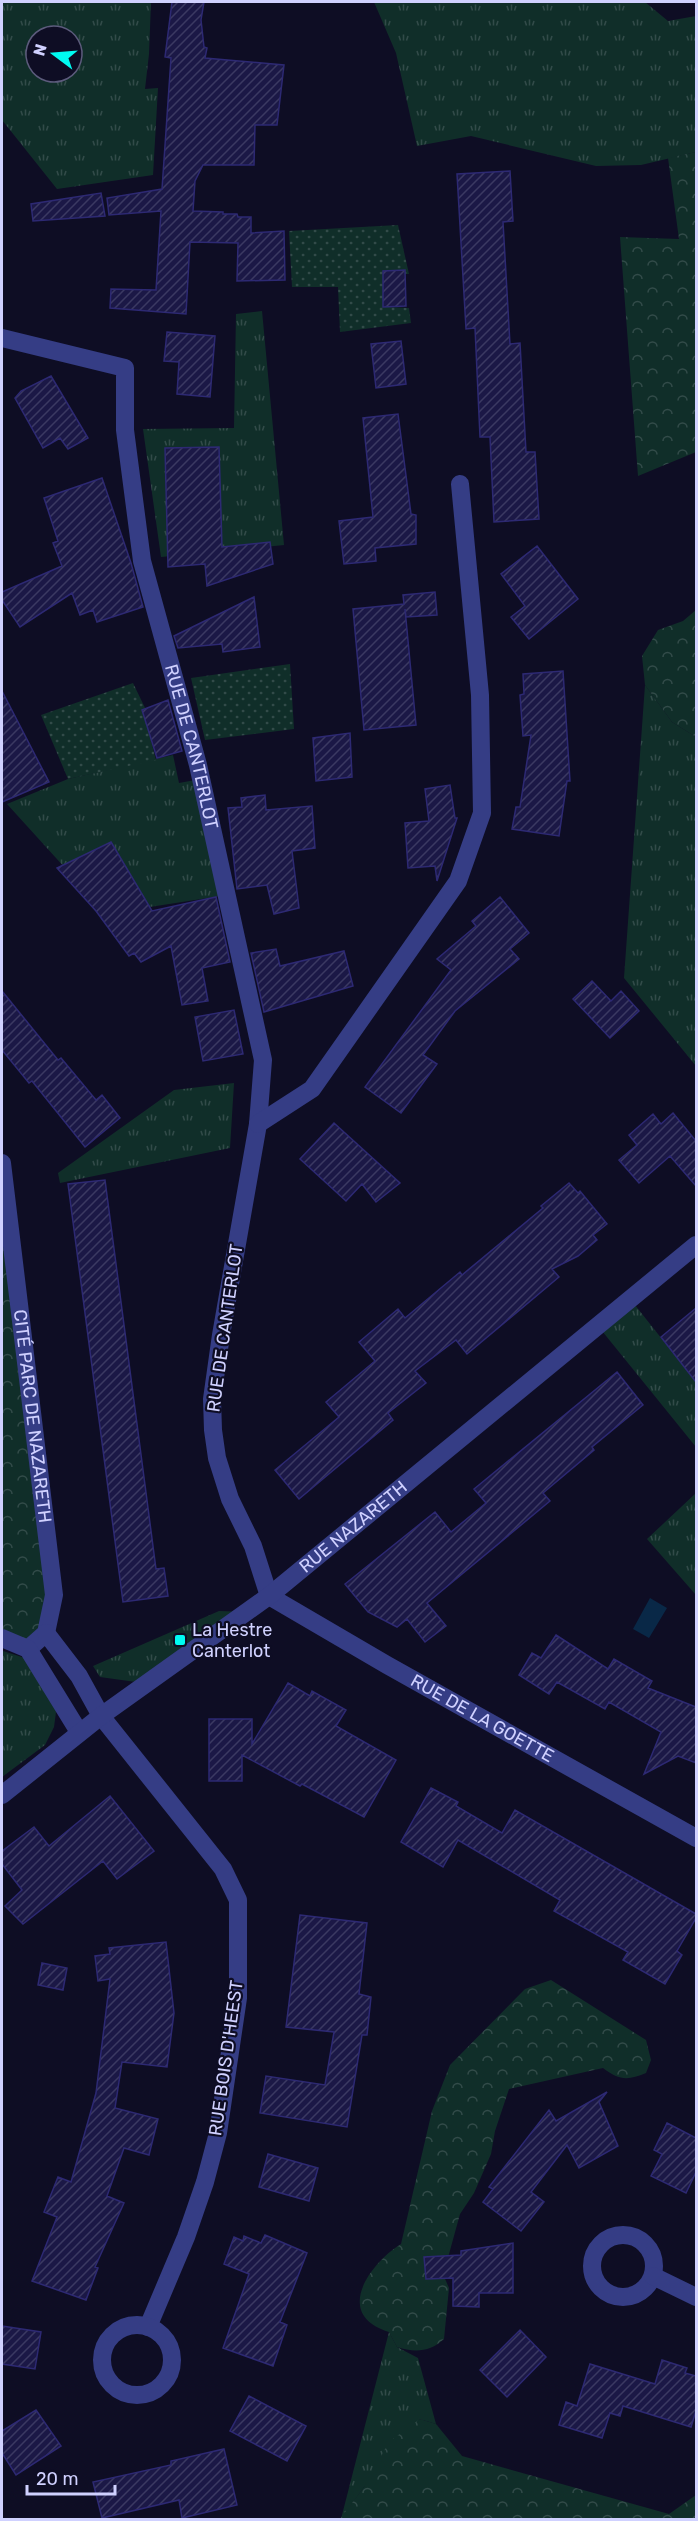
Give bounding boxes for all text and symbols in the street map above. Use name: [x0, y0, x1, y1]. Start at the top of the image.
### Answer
north arrow: [24, 24, 84, 84]
text: N: [29, 42, 51, 58]
street label: RUE DE CANTERLOT: [160, 662, 223, 831]
street label: RUE DE CANTERLOT: [202, 1243, 248, 1413]
street label: CITÉ PARC DE NAZARETH: [9, 1308, 56, 1524]
street label: RUE NAZARETH: [295, 1476, 412, 1578]
place label: La Hestre Canterlot: [192, 1619, 272, 1662]
marker: La Hestre Canterlot: [173, 1633, 187, 1647]
street label: RUE DE LA GOETTE: [407, 1670, 558, 1767]
street label: RUE BOIS D'HEEST: [204, 1979, 248, 2137]
scale bar: [27, 2458, 116, 2496]
text: 20 m: [36, 2468, 78, 2490]

